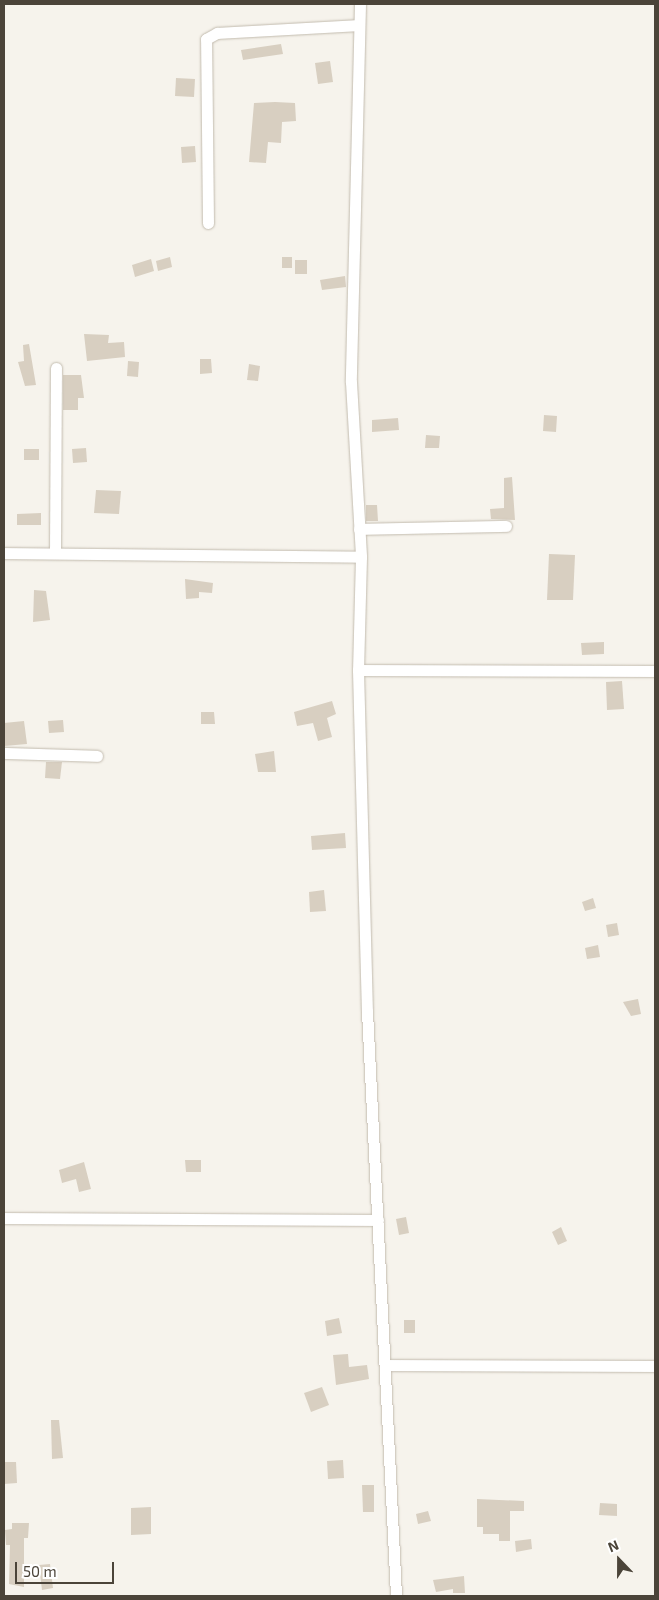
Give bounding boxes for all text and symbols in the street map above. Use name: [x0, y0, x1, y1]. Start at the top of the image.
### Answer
north arrow: [594, 1535, 644, 1585]
text: N: [605, 1536, 621, 1555]
scale bar: [18, 1552, 116, 1584]
text: 50 m: [23, 1562, 57, 1580]

